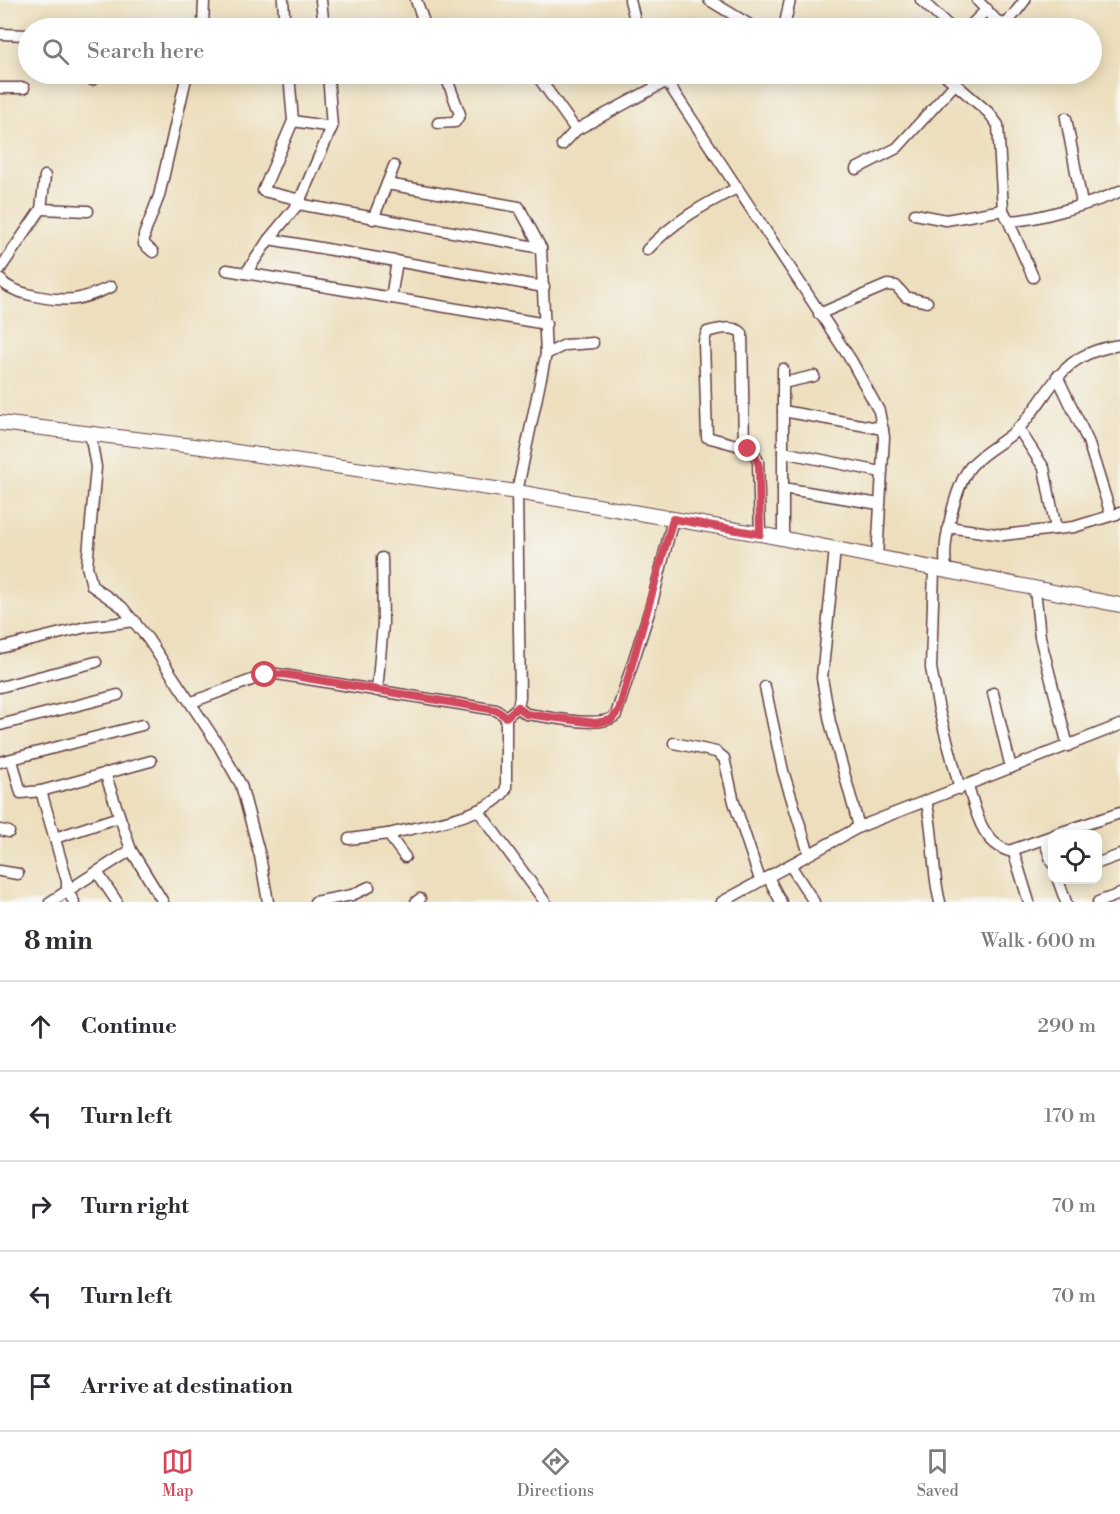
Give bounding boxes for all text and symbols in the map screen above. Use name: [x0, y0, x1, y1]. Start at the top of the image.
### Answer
search box: [18, 18, 1102, 84]
icon: search: [39, 35, 72, 68]
text: Search here: [87, 38, 204, 65]
route end: [734, 435, 760, 461]
route start: [251, 661, 277, 687]
map controls: [1048, 830, 1102, 884]
button: locate: [1048, 830, 1102, 884]
text: 8 min: [24, 925, 93, 957]
text: Walk · 600 m: [981, 929, 1096, 954]
icon: ahead: [24, 1010, 57, 1043]
text: Continue: [81, 1013, 177, 1040]
text: 290 m: [1038, 1014, 1096, 1039]
icon: left: [24, 1100, 57, 1133]
text: Turn left: [81, 1103, 172, 1130]
text: 170 m: [1044, 1104, 1096, 1129]
icon: right: [24, 1190, 57, 1223]
text: Turn right: [81, 1193, 189, 1220]
text: 70 m: [1052, 1194, 1096, 1219]
icon: left: [24, 1280, 57, 1313]
text: Turn left: [81, 1283, 172, 1310]
text: 70 m: [1052, 1284, 1096, 1309]
icon: arrive: [24, 1370, 57, 1403]
text: Arrive at destination: [81, 1373, 293, 1400]
tab: Map: [161, 1445, 194, 1501]
tab: Directions: [517, 1445, 594, 1501]
tab: Saved: [917, 1445, 959, 1501]

